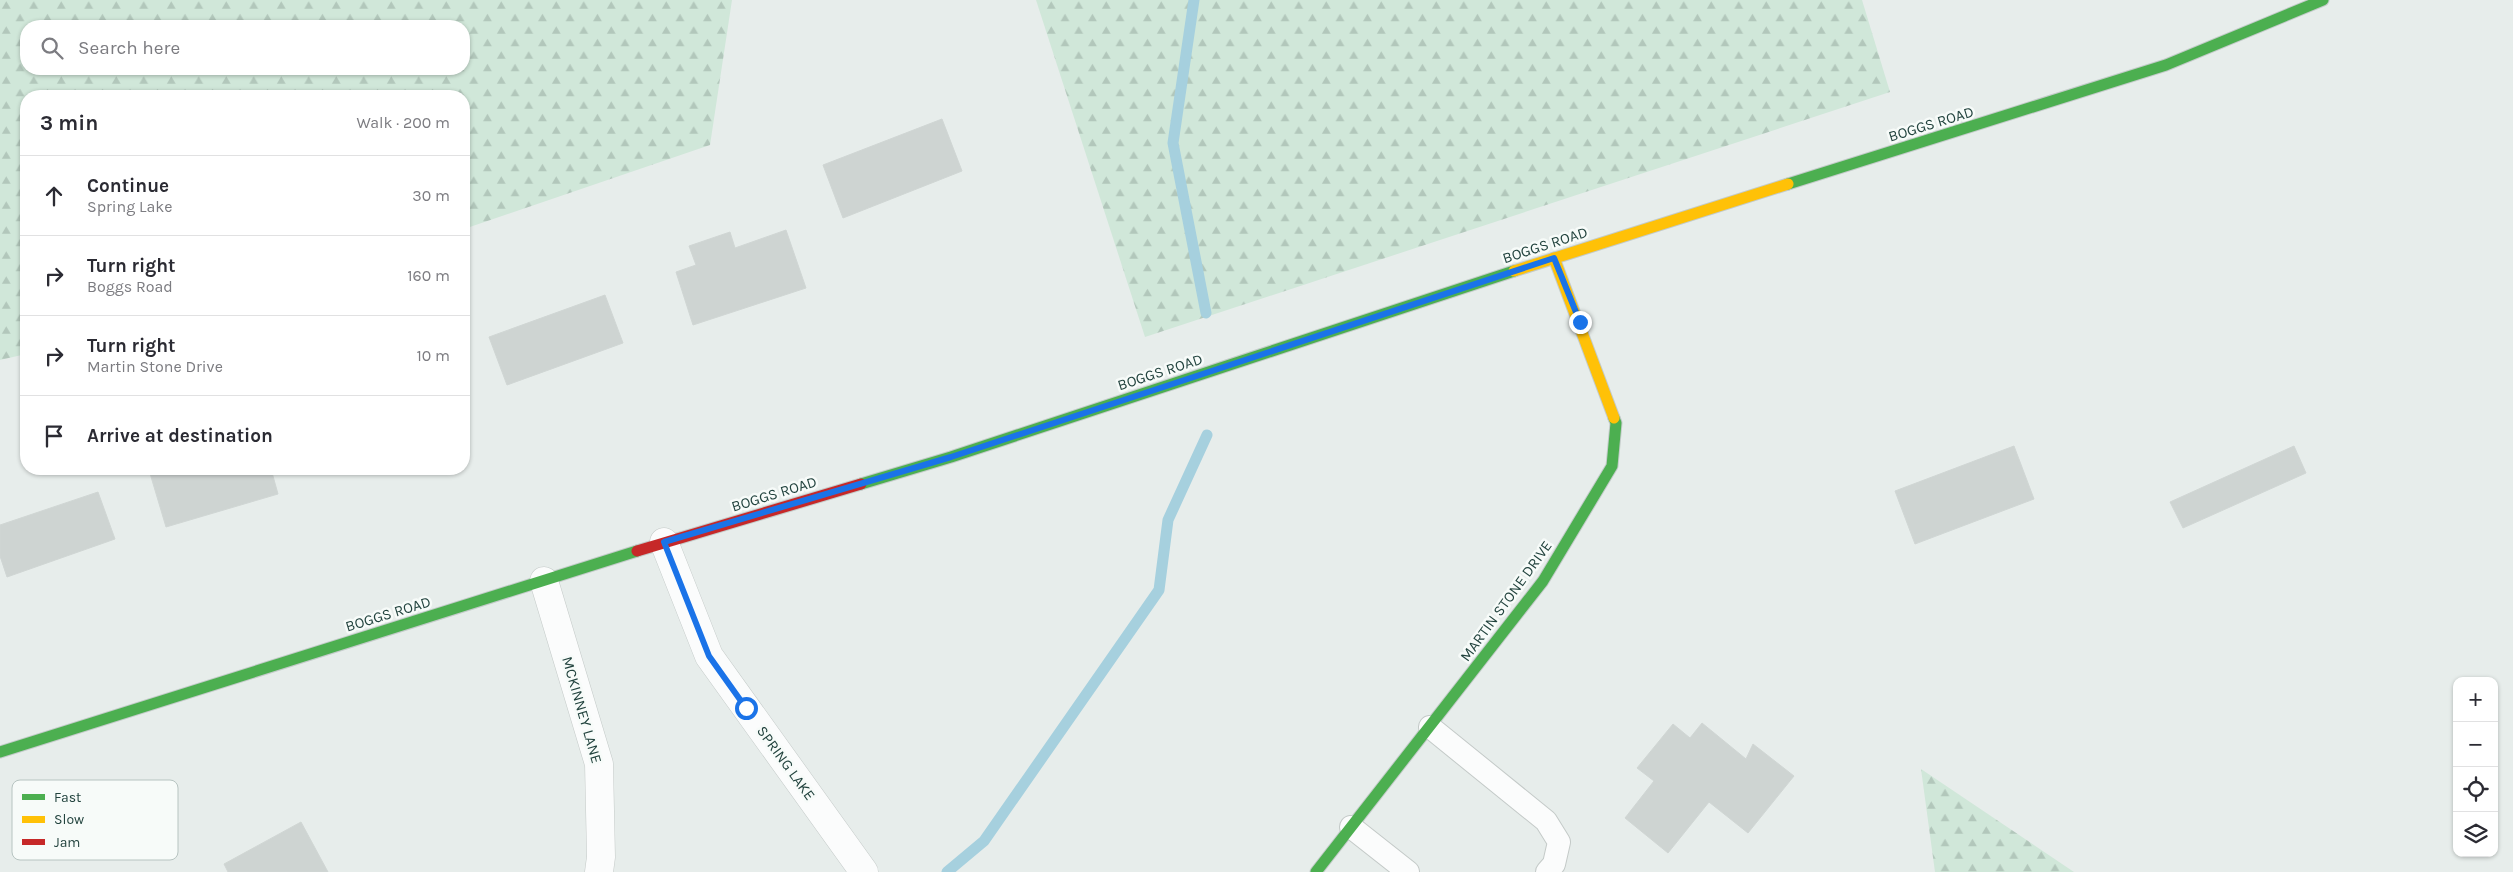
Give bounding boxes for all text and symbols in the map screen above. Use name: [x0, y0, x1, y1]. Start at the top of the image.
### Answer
search box: [20, 20, 470, 75]
icon: search: [38, 34, 66, 62]
text: Search here: [78, 37, 180, 59]
street label: BOGGS ROAD: [1886, 102, 1976, 146]
text: 3 min: [40, 111, 98, 135]
text: Walk · 200 m: [356, 113, 450, 132]
text: Continue: [87, 175, 169, 197]
icon: ahead: [40, 182, 68, 210]
text: 30 m: [412, 186, 450, 205]
text: Spring Lake: [87, 197, 173, 216]
street label: BOGGS ROAD: [1500, 223, 1590, 267]
text: Turn right: [87, 255, 176, 277]
icon: right: [40, 262, 68, 290]
text: 160 m: [407, 266, 450, 285]
text: Boggs Road: [87, 277, 173, 296]
route end: [1569, 311, 1592, 334]
text: Turn right: [87, 335, 176, 357]
icon: right: [40, 342, 68, 370]
text: 10 m: [416, 346, 450, 365]
street label: BOGGS ROAD: [1115, 350, 1205, 394]
text: Martin Stone Drive: [87, 357, 223, 376]
icon: arrive: [40, 422, 68, 450]
text: Arrive at destination: [87, 425, 273, 447]
street label: BOGGS ROAD: [729, 472, 819, 516]
street label: MARTIN STONE DRIVE: [1456, 537, 1556, 665]
street label: BOGGS ROAD: [343, 592, 433, 636]
street label: MCKINNEY LANE: [558, 655, 606, 765]
map controls: [2453, 677, 2498, 857]
button: +: [2453, 677, 2498, 722]
route start: [735, 697, 758, 720]
street label: SPRING LAKE: [753, 722, 819, 804]
button: −: [2453, 722, 2498, 767]
button: locate: [2453, 767, 2498, 812]
legend: [12, 780, 178, 860]
text: Fast: [54, 789, 81, 806]
text: Slow: [54, 811, 84, 828]
button: layers: [2453, 812, 2498, 857]
text: Jam: [54, 834, 80, 851]

